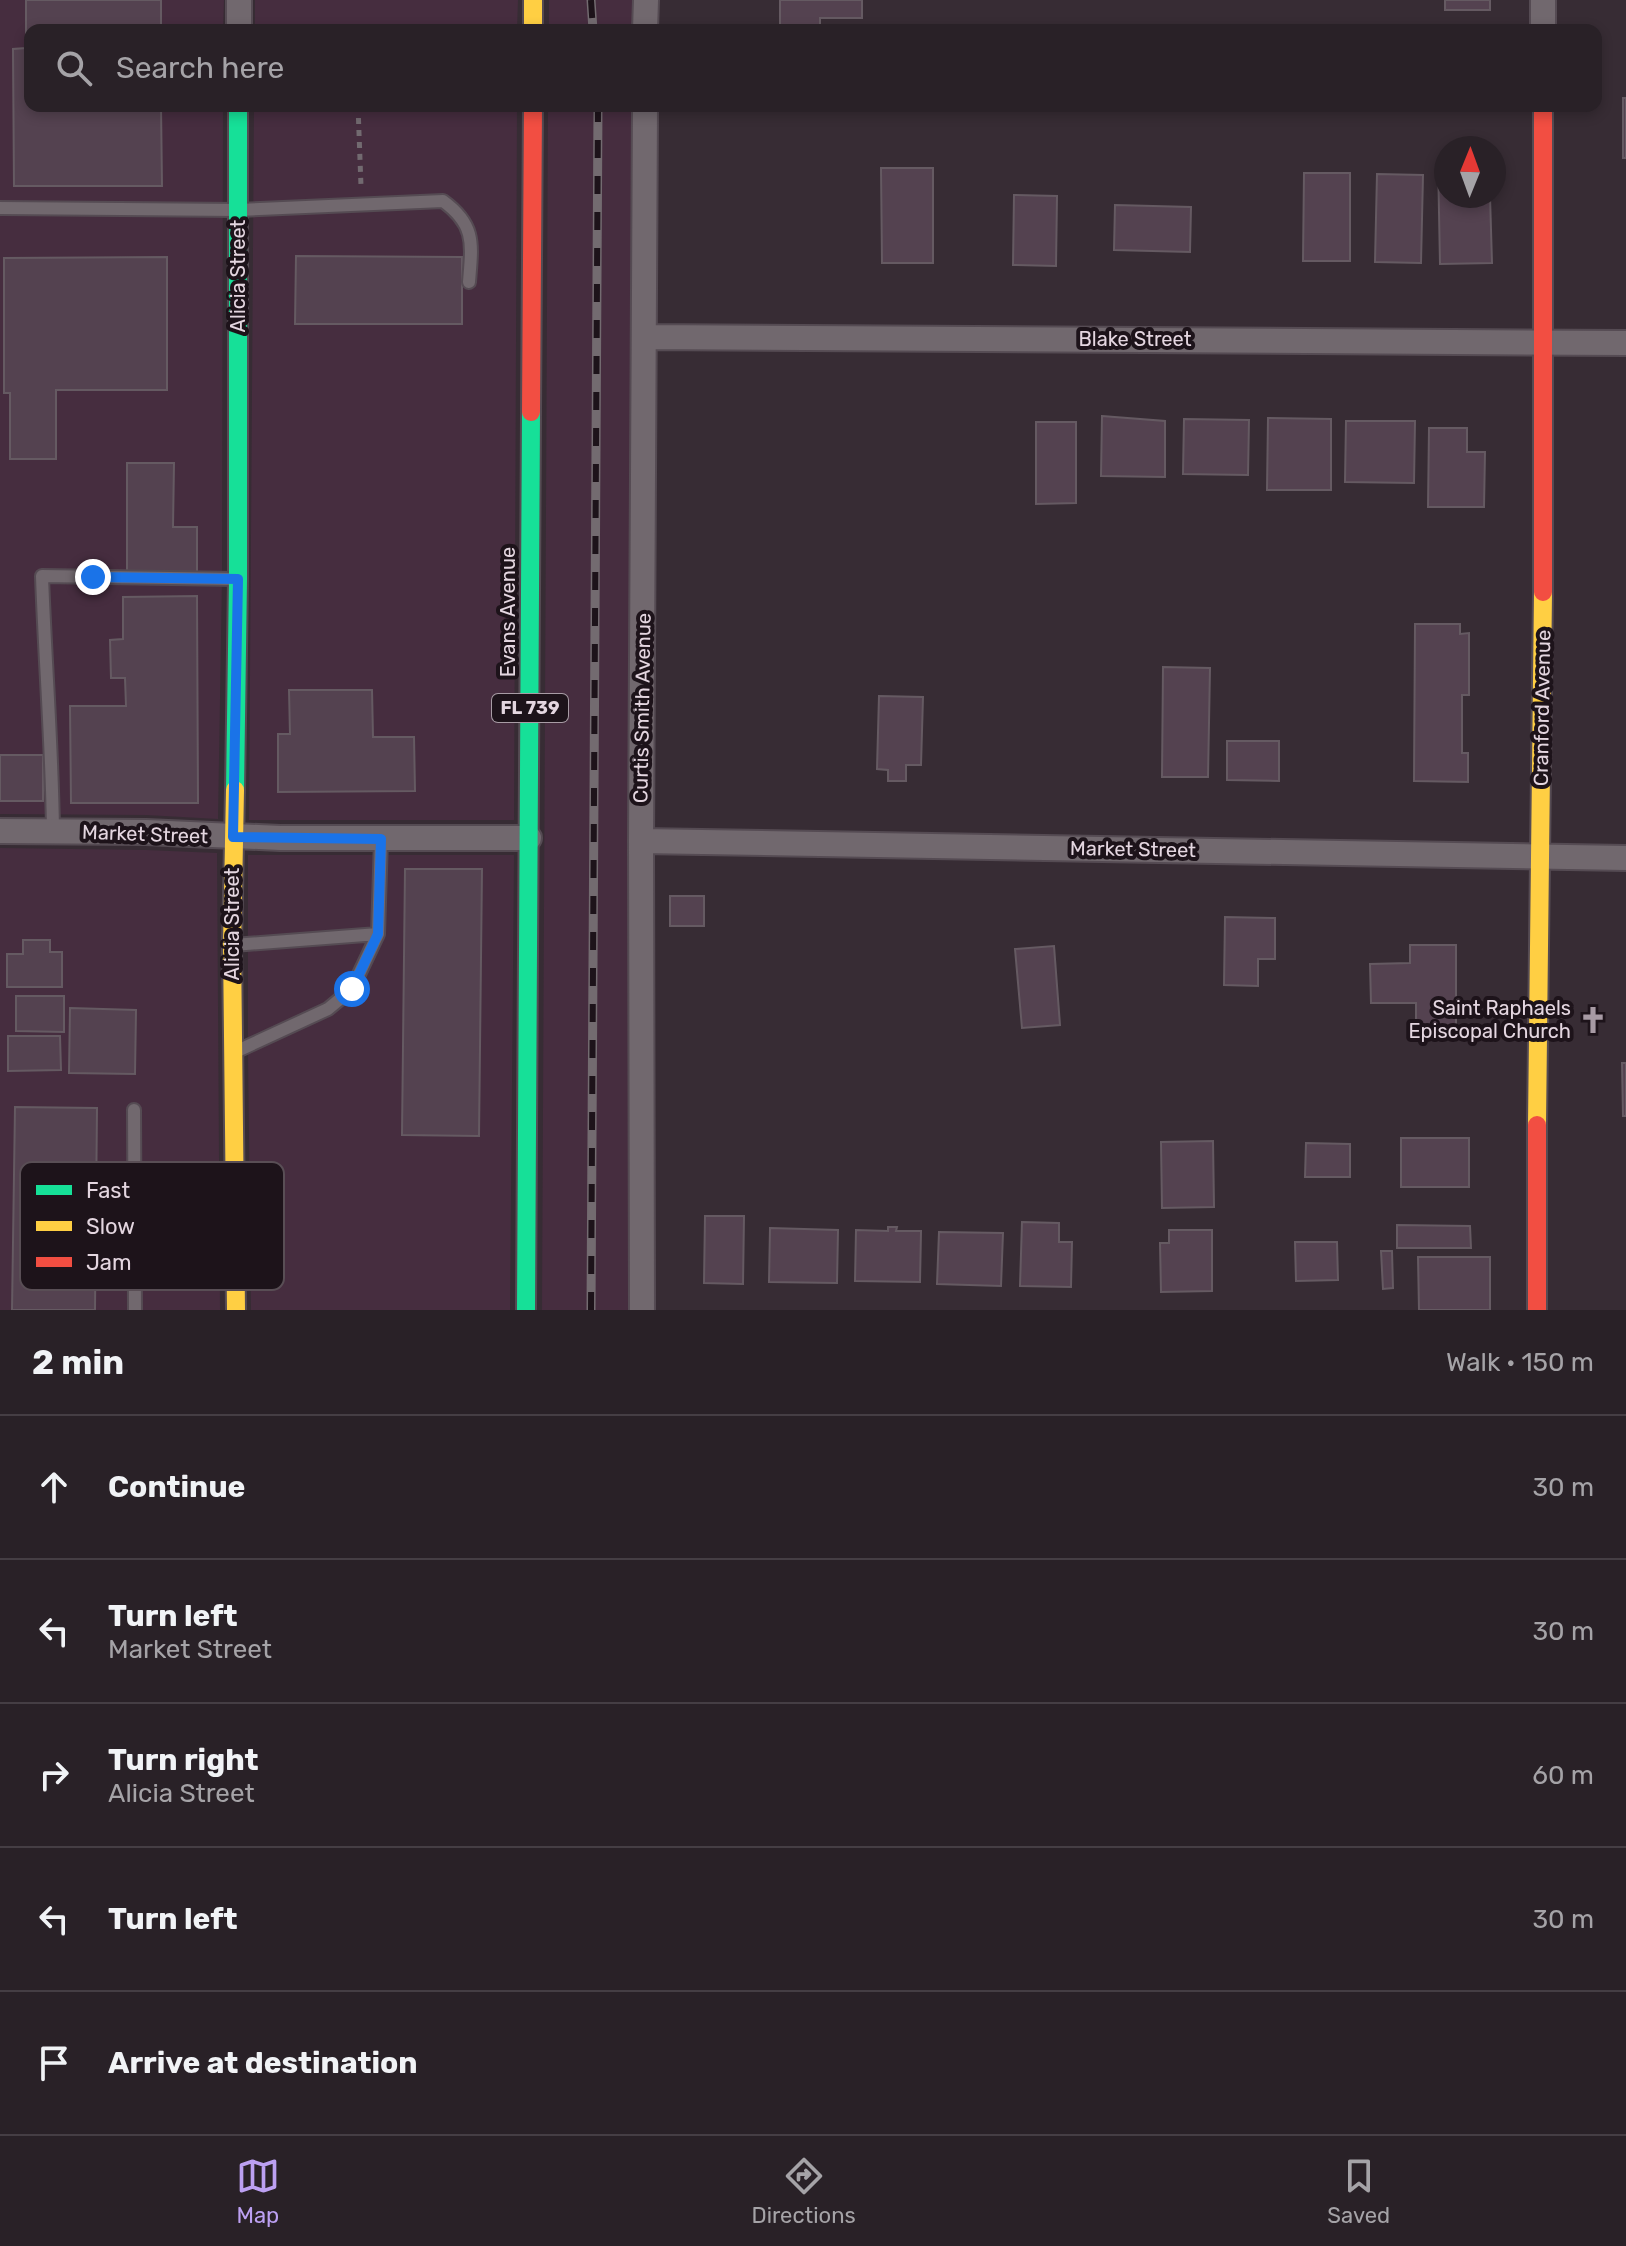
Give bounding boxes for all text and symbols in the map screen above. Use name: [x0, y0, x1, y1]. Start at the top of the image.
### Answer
search box: [24, 24, 1602, 112]
icon: search: [52, 46, 96, 90]
text: Search here: [116, 50, 284, 86]
north arrow: [1434, 136, 1506, 208]
street label: Alicia Street: [226, 219, 250, 332]
street label: Blake Street: [1078, 327, 1192, 351]
street label: Evans Avenue: [496, 547, 520, 677]
route end: [75, 559, 111, 595]
street label: Curtis Smith Avenue: [628, 613, 656, 803]
street label: Cranford Avenue: [1529, 630, 1555, 786]
road number: FL 739: [492, 694, 568, 722]
street label: Market Street: [82, 820, 209, 848]
street label: Market Street: [1070, 836, 1196, 862]
street label: Alicia Street: [220, 867, 244, 980]
route start: [334, 971, 370, 1007]
place label: Saint Raphaels Episcopal Church: [1409, 996, 1571, 1043]
church icon: Saint Raphaels Episcopal Church: [1578, 1005, 1608, 1035]
legend: [20, 1162, 284, 1290]
text: Fast: [86, 1177, 131, 1204]
text: Slow: [86, 1213, 135, 1240]
text: Jam: [86, 1249, 132, 1276]
text: 2 min: [32, 1342, 124, 1383]
text: Walk · 150 m: [1446, 1347, 1594, 1378]
icon: ahead: [32, 1465, 76, 1509]
text: Continue: [108, 1469, 245, 1505]
text: 30 m: [1532, 1472, 1594, 1503]
text: Turn left: [108, 1598, 238, 1634]
icon: left: [32, 1609, 76, 1653]
text: 30 m: [1532, 1616, 1594, 1647]
text: Market Street: [108, 1634, 272, 1665]
text: Turn right: [108, 1742, 259, 1778]
icon: right: [32, 1753, 76, 1797]
text: 60 m: [1532, 1760, 1594, 1791]
text: Alicia Street: [108, 1778, 255, 1809]
icon: left: [32, 1897, 76, 1941]
text: Turn left: [108, 1901, 238, 1937]
text: 30 m: [1532, 1904, 1594, 1935]
icon: arrive: [32, 2041, 76, 2085]
text: Arrive at destination: [108, 2045, 418, 2081]
tab: Map: [236, 2154, 280, 2229]
tab: Directions: [751, 2154, 856, 2229]
tab: Saved: [1327, 2154, 1390, 2229]

